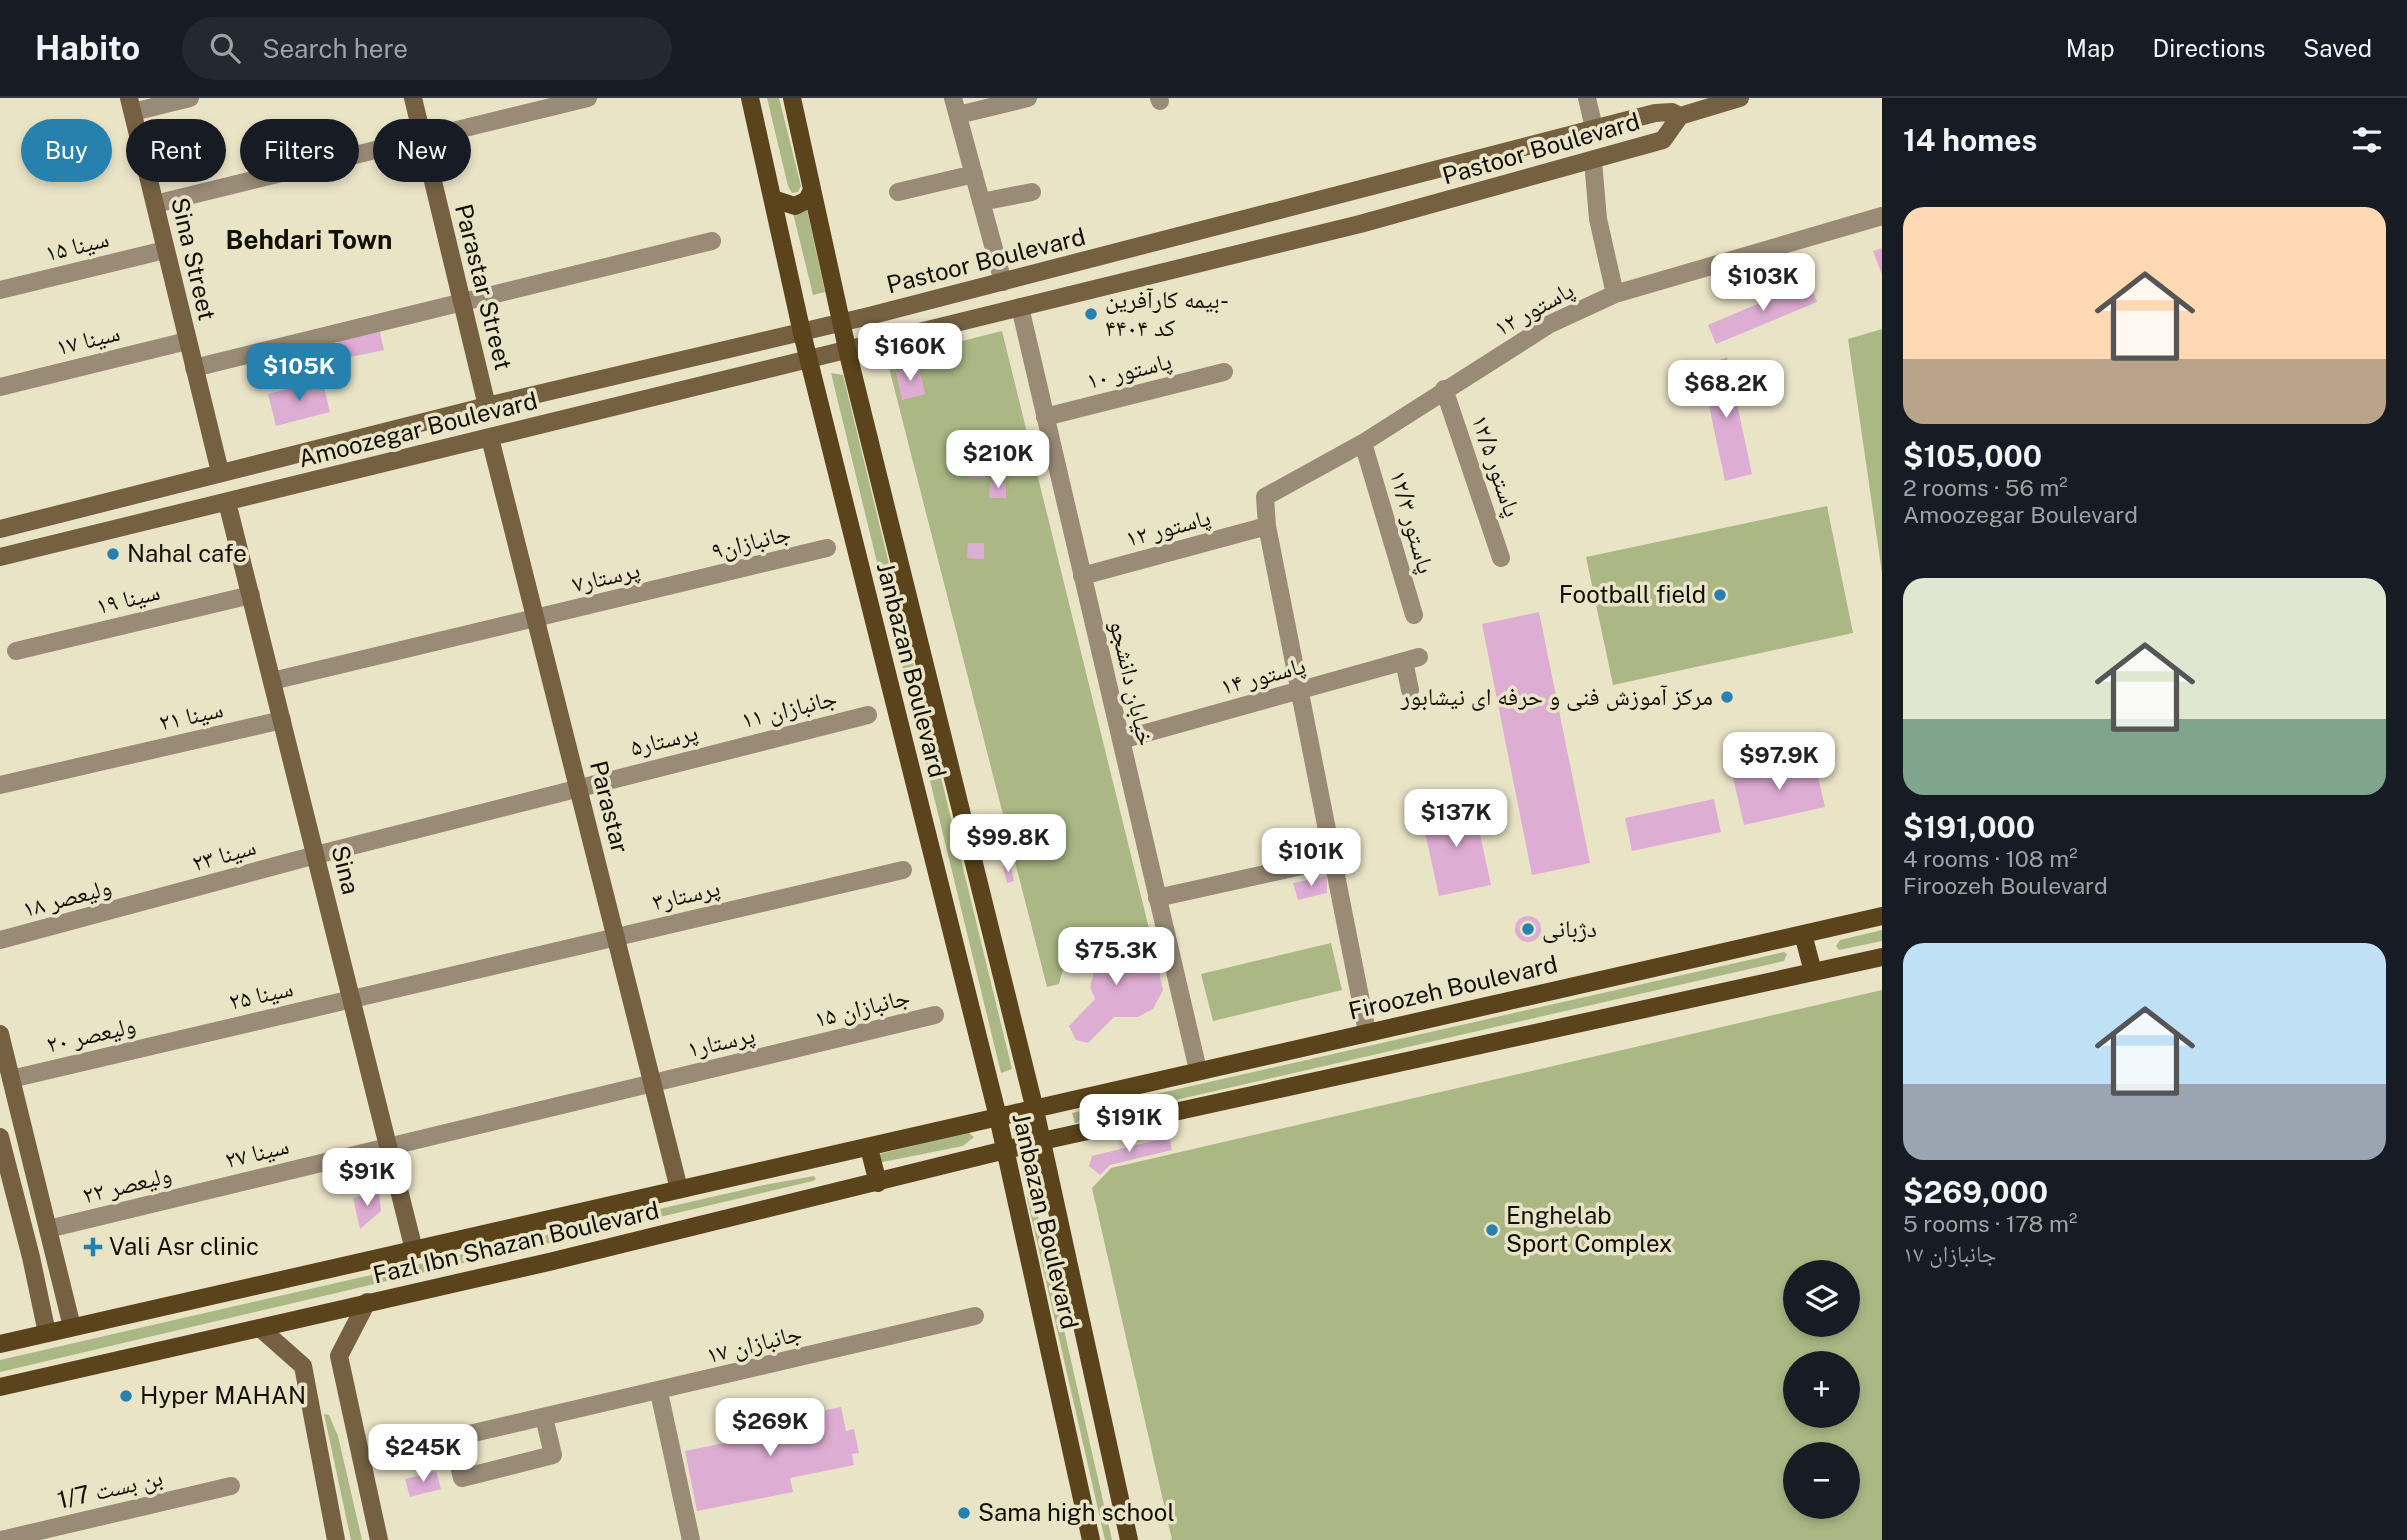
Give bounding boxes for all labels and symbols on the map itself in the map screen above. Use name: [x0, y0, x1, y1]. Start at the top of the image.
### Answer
street label: Pastoor Boulevard: [1439, 106, 1643, 190]
street label: Sina Street: [166, 195, 222, 323]
street label: Parastar Street: [450, 201, 518, 373]
street label: Pastoor Boulevard: [883, 222, 1088, 298]
street label: سینا ۱۵: [42, 224, 112, 267]
district label: Behdari Town: [226, 224, 393, 255]
pin: $103K: [1714, 254, 1812, 313]
street label: ۱۲ پاستور: [1489, 275, 1579, 342]
place label: بیمه کارآفرین- کد ۴۴۰۴: [1105, 285, 1229, 341]
marker: بیمه کارآفرین- کد ۴۴۰۴: [1083, 306, 1099, 322]
street label: سینا ۱۷: [53, 318, 123, 361]
pin: $160K: [861, 324, 959, 383]
pin: $105K: [250, 344, 348, 403]
street label: پاستور ۱۰: [1083, 346, 1174, 395]
pin: $68.2K: [1669, 360, 1783, 420]
street label: Amoozegar Boulevard: [295, 386, 540, 472]
street label: پاستور ۱۲/۵: [1465, 411, 1527, 521]
pin: $210K: [949, 430, 1047, 490]
street label: پاستور ۱۲/۳: [1384, 467, 1441, 577]
street label: پاستور ۱۲: [1122, 502, 1214, 553]
street label: جانبازان۹: [708, 518, 794, 565]
place label: Nahal cafe: [127, 539, 247, 567]
marker: Nahal cafe: [105, 546, 121, 562]
street label: پرستار۷: [569, 555, 643, 599]
street label: Janbazan Boulevard: [872, 559, 952, 780]
street label: سینا ۱۹: [93, 577, 163, 620]
place label: Football field: [1559, 580, 1706, 608]
marker: Football field: [1712, 587, 1728, 603]
street label: خیابان دانشجو: [1104, 617, 1161, 748]
street label: پاستور ۱۴: [1217, 650, 1309, 701]
place label: مرکز آموزش فنی و حرفه ای نیشابور: [1400, 682, 1713, 711]
street label: جانبازان ۱۱: [738, 683, 840, 734]
marker: مرکز آموزش فنی و حرفه ای نیشابور: [1719, 689, 1735, 705]
street label: سینا ۲۱: [156, 694, 226, 736]
street label: پرستار۵: [627, 717, 701, 762]
pin: $97.9K: [1722, 732, 1836, 792]
street label: Parastar: [585, 758, 635, 856]
pin: $137K: [1407, 790, 1505, 849]
pin: $99.8K: [951, 814, 1065, 874]
pin: $101K: [1262, 828, 1360, 888]
street label: سینا ۲۳: [189, 832, 259, 877]
street label: Sina: [326, 842, 366, 897]
street label: ولیعصر ۱۸: [19, 872, 114, 923]
street label: پرستار۳: [649, 873, 723, 917]
place label: دژبانی: [1542, 914, 1597, 943]
marker: دژبانی: [1520, 921, 1536, 937]
pin: $75.3K: [1059, 928, 1173, 987]
street label: Firoozeh Boulevard: [1346, 949, 1560, 1025]
street label: سینا ۲۵: [226, 973, 296, 1015]
street label: جانبازان ۱۵: [811, 982, 913, 1033]
street label: ولیعصر ۲۰: [43, 1010, 138, 1058]
street label: پرستار۱: [684, 1020, 758, 1064]
pin: $191K: [1080, 1094, 1178, 1154]
street label: Janbazan Boulevard: [1007, 1110, 1084, 1332]
street label: سینا ۲۷: [222, 1131, 292, 1174]
pin: $91K: [326, 1148, 408, 1208]
street label: ولیعصر ۲۲: [79, 1159, 174, 1209]
street label: Fazl Ibn Shazan Boulevard: [370, 1195, 662, 1289]
place label: Enghelab Sport Complex: [1506, 1201, 1672, 1257]
marker: Enghelab Sport Complex: [1484, 1222, 1500, 1238]
place label: Vali Asr clinic: [109, 1232, 259, 1260]
marker: Vali Asr clinic: [83, 1237, 103, 1257]
street label: جانبازان ۱۷: [703, 1318, 805, 1369]
place label: Hyper MAHAN: [140, 1381, 306, 1409]
marker: Hyper MAHAN: [118, 1388, 134, 1404]
pin: $269K: [721, 1398, 819, 1458]
pin: $245K: [374, 1424, 472, 1484]
street label: بن بست 1/7: [54, 1462, 165, 1515]
place label: Sama high school: [978, 1498, 1175, 1526]
marker: Sama high school: [956, 1505, 972, 1521]

